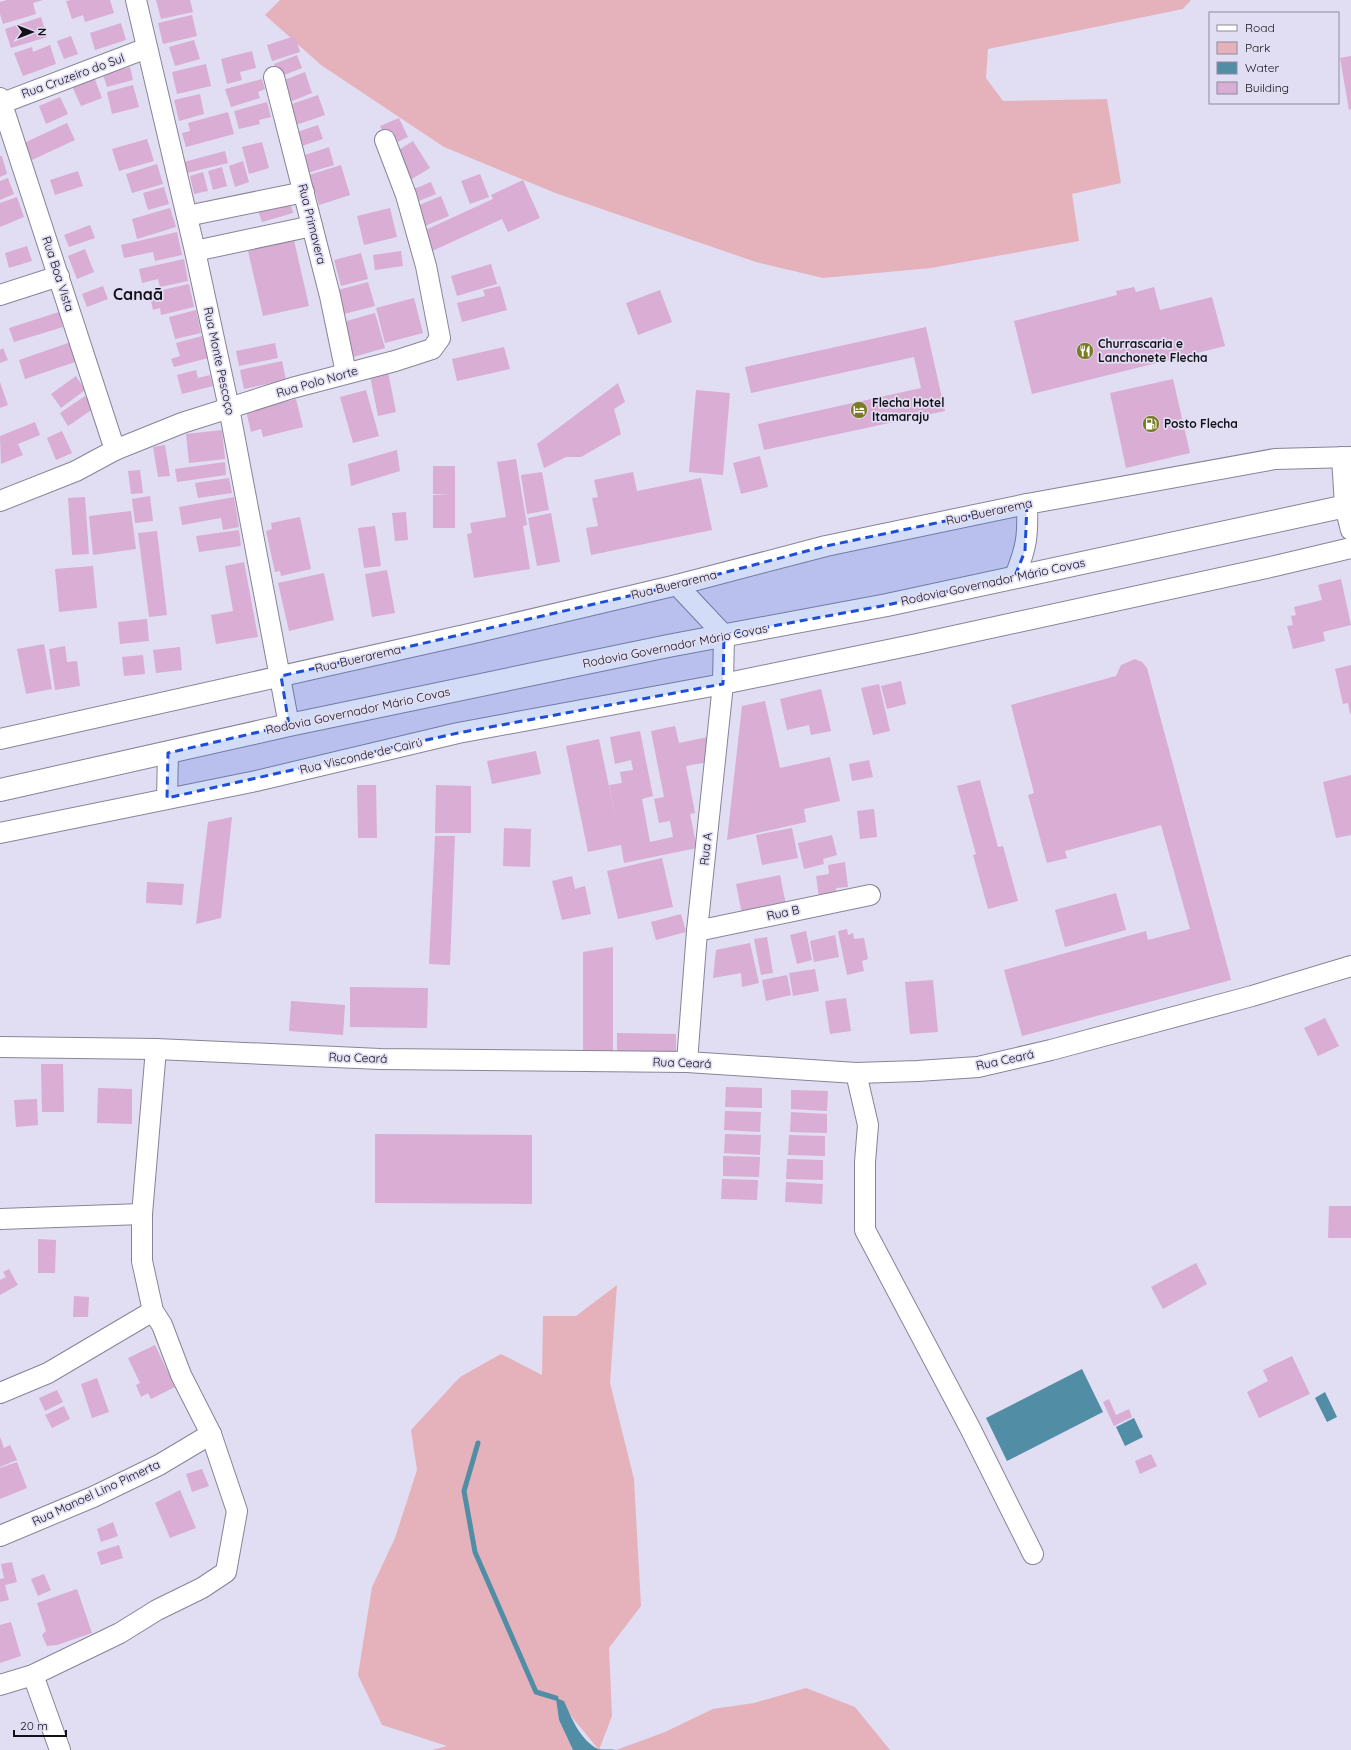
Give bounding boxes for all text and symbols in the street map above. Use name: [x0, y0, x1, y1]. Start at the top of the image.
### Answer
north arrow: [12, 12, 52, 52]
legend: [1209, 12, 1339, 104]
text: Road: [1245, 20, 1275, 35]
text: N: [35, 28, 49, 36]
text: Park: [1245, 40, 1270, 55]
street label: Rua Cruzeiro do Sul: [19, 50, 126, 101]
text: Water: [1245, 60, 1280, 75]
text: Building: [1245, 80, 1289, 95]
street label: Rua Primavera: [295, 182, 330, 266]
street label: Rua Boa Vista: [39, 234, 78, 313]
district label: Canaã: [113, 284, 163, 304]
street label: Rua Monte Pescoço: [201, 306, 238, 416]
place label: Churrascaria e Lanchonete Flecha: [1098, 336, 1207, 365]
restaurant icon: Churrascaria e Lanchonete Flecha: [1075, 341, 1095, 361]
street label: Rua Polo Norte: [274, 363, 360, 400]
place label: Flecha Hotel Itamaraju: [872, 395, 944, 424]
hotel icon: Flecha Hotel Itamaraju: [849, 400, 869, 420]
fuel station icon: Posto Flecha: [1141, 414, 1161, 434]
place label: Posto Flecha: [1164, 416, 1238, 431]
street label: Rua Buerarema: [944, 495, 1033, 528]
street label: Rodovia Governador Mário Covas: [899, 555, 1087, 608]
street label: Rua Buerarema: [629, 567, 718, 602]
street label: Rodovia Governador Mário Covas: [581, 620, 769, 671]
street label: Rua Buerarema: [313, 641, 402, 676]
street label: Rodovia Governador Mário Covas: [264, 684, 452, 737]
street label: Rua Visconde de Cairú: [298, 734, 424, 777]
street label: Rua A: [696, 831, 715, 866]
street label: Rua B: [765, 902, 801, 923]
street label: Rua Ceará: [974, 1046, 1035, 1073]
street label: Rua Ceará: [328, 1049, 388, 1066]
street label: Rua Ceará: [652, 1054, 712, 1071]
street label: Rua Manoel Lino Pimerta: [29, 1456, 162, 1529]
scale bar: [14, 1712, 66, 1738]
text: 20 m: [20, 1718, 48, 1733]

